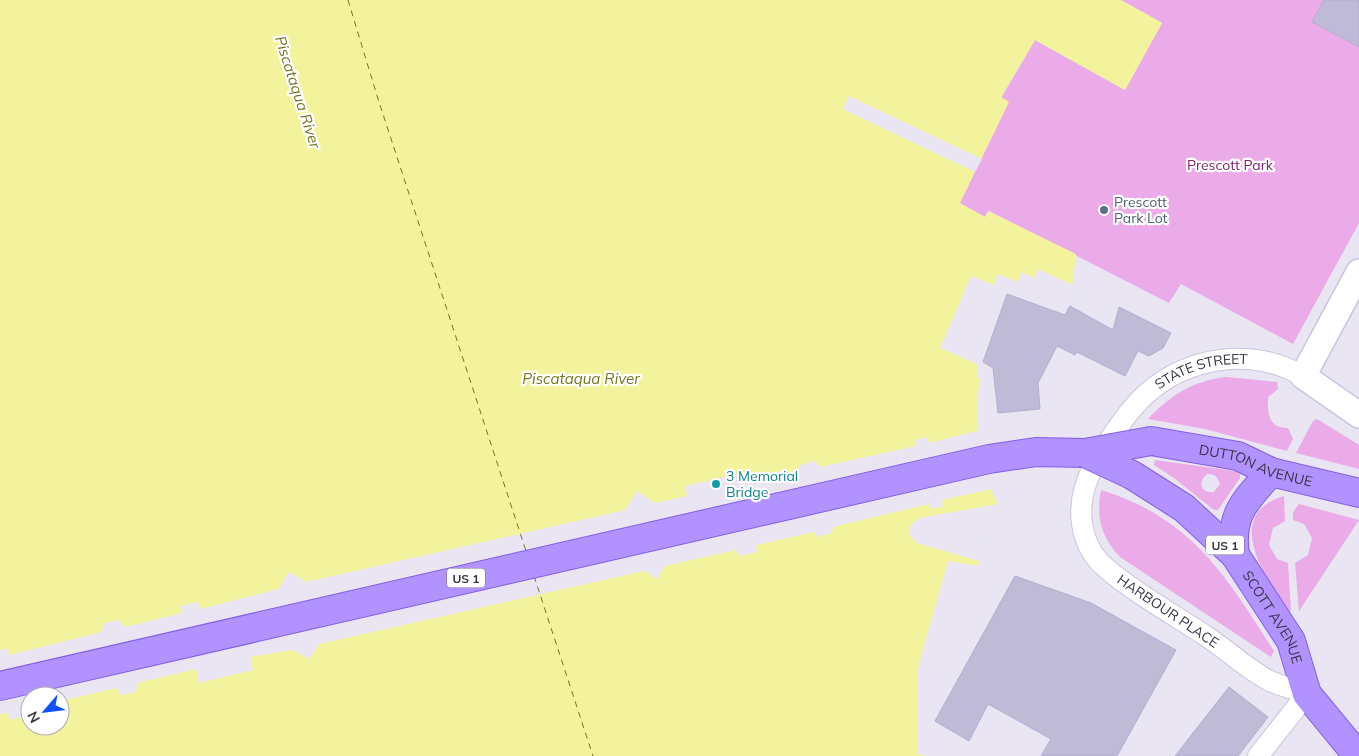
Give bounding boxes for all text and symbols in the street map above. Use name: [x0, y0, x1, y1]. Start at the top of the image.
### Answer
water label: Piscataqua River: [271, 33, 325, 151]
park label: Prescott Park: [1187, 156, 1274, 174]
place label: Prescott Park Lot: [1114, 193, 1168, 227]
marker: Prescott Park Lot: [1098, 204, 1110, 216]
street label: STATE STREET: [1151, 350, 1248, 393]
water label: Piscataqua River: [522, 369, 640, 388]
street label: DUTTON AVENUE: [1197, 440, 1314, 491]
place label: 3 Memorial Bridge: [726, 467, 798, 501]
marker: 3 Memorial Bridge: [710, 478, 722, 490]
road number: US 1: [1206, 536, 1244, 554]
street label: SCOTT AVENUE: [1239, 567, 1306, 666]
road number: US 1: [447, 568, 485, 588]
street label: HARBOUR PLACE: [1114, 570, 1222, 652]
north arrow: [20, 686, 70, 736]
text: N: [23, 708, 44, 726]

